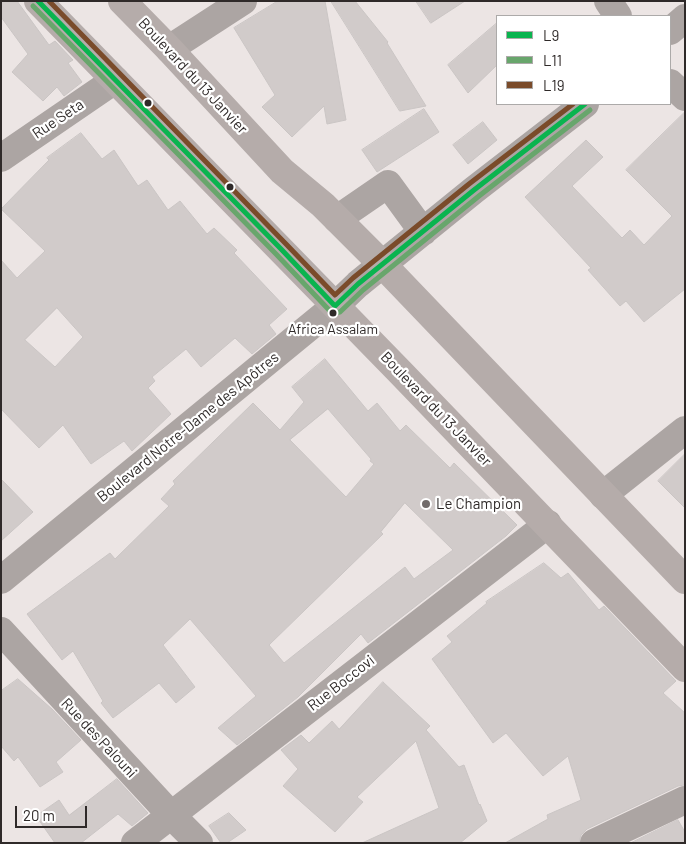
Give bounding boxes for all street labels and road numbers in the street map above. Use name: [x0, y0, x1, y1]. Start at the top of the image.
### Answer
street label: Boulevard du 13 Janvier: [135, 14, 251, 138]
street label: Rue Seta: [29, 95, 87, 143]
street label: Boulevard Notre-Dame des Apôtres: [94, 348, 282, 506]
street label: Boulevard du 13 Janvier: [377, 348, 495, 470]
street label: Rue Boccovi: [304, 651, 378, 715]
street label: Rue des Palouni: [57, 694, 141, 782]

